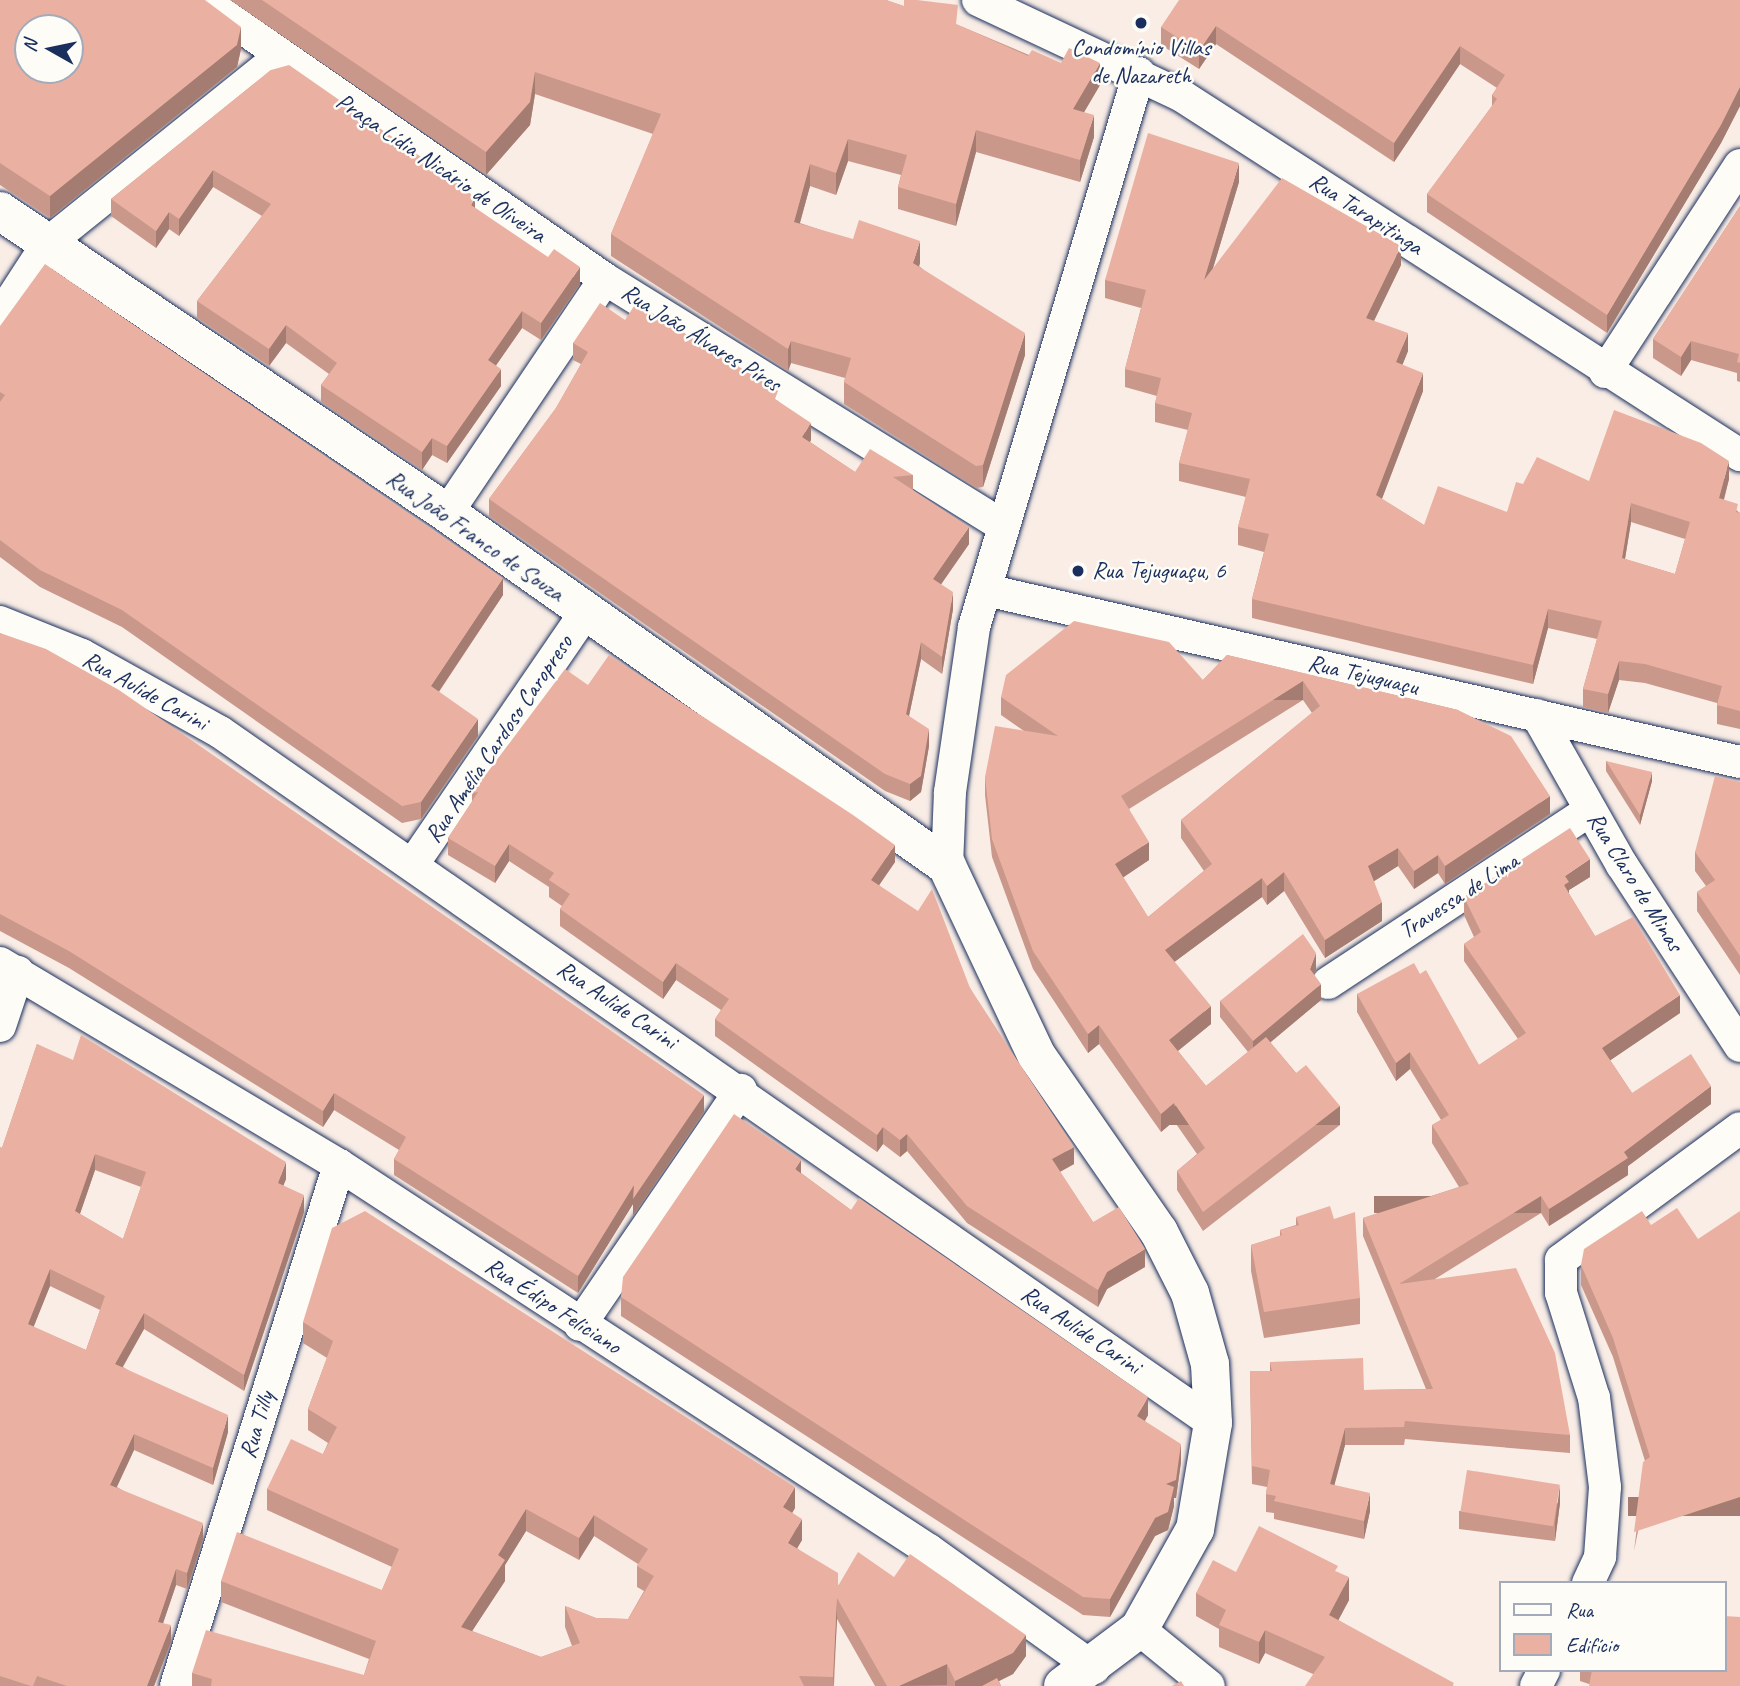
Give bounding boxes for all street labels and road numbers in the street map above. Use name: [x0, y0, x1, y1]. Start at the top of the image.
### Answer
street label: Praça Lídia Nicário de Oliveira: [330, 87, 552, 249]
street label: Rua Tarapitinga: [1304, 167, 1428, 261]
street label: Rua João Álvares Píres: [616, 278, 786, 398]
street label: Rua João Franco de Souza: [381, 464, 569, 608]
street label: Rua Amélia Cardoso Caropreso: [418, 629, 580, 849]
street label: Rua Aulide Carini: [77, 645, 213, 737]
street label: Rua Tejuguaçu: [1305, 648, 1421, 702]
street label: Rua Claro de Minas: [1581, 807, 1689, 957]
street label: Travessa de Lima: [1394, 847, 1524, 945]
street label: Rua Aulide Carini: [551, 954, 683, 1056]
street label: Rua Édipo Feliciano: [479, 1251, 627, 1361]
street label: Rua Aulide Carini: [1015, 1279, 1147, 1381]
street label: Rua Tilly: [233, 1388, 281, 1462]

